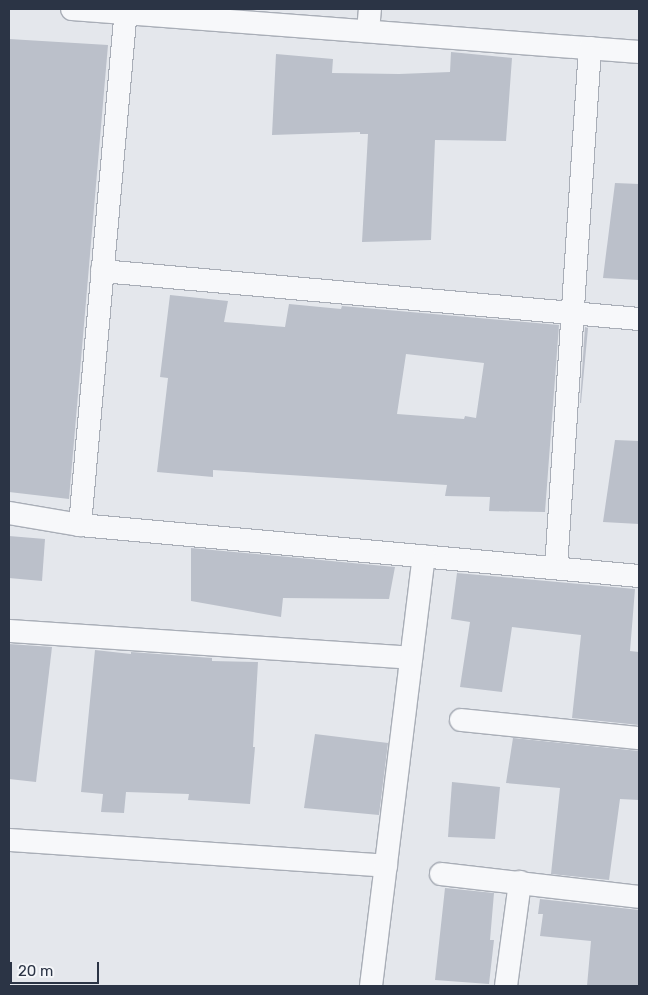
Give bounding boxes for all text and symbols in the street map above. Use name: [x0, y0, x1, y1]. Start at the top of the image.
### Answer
scale bar: [12, 952, 101, 984]
text: 20 m: [18, 962, 53, 980]

